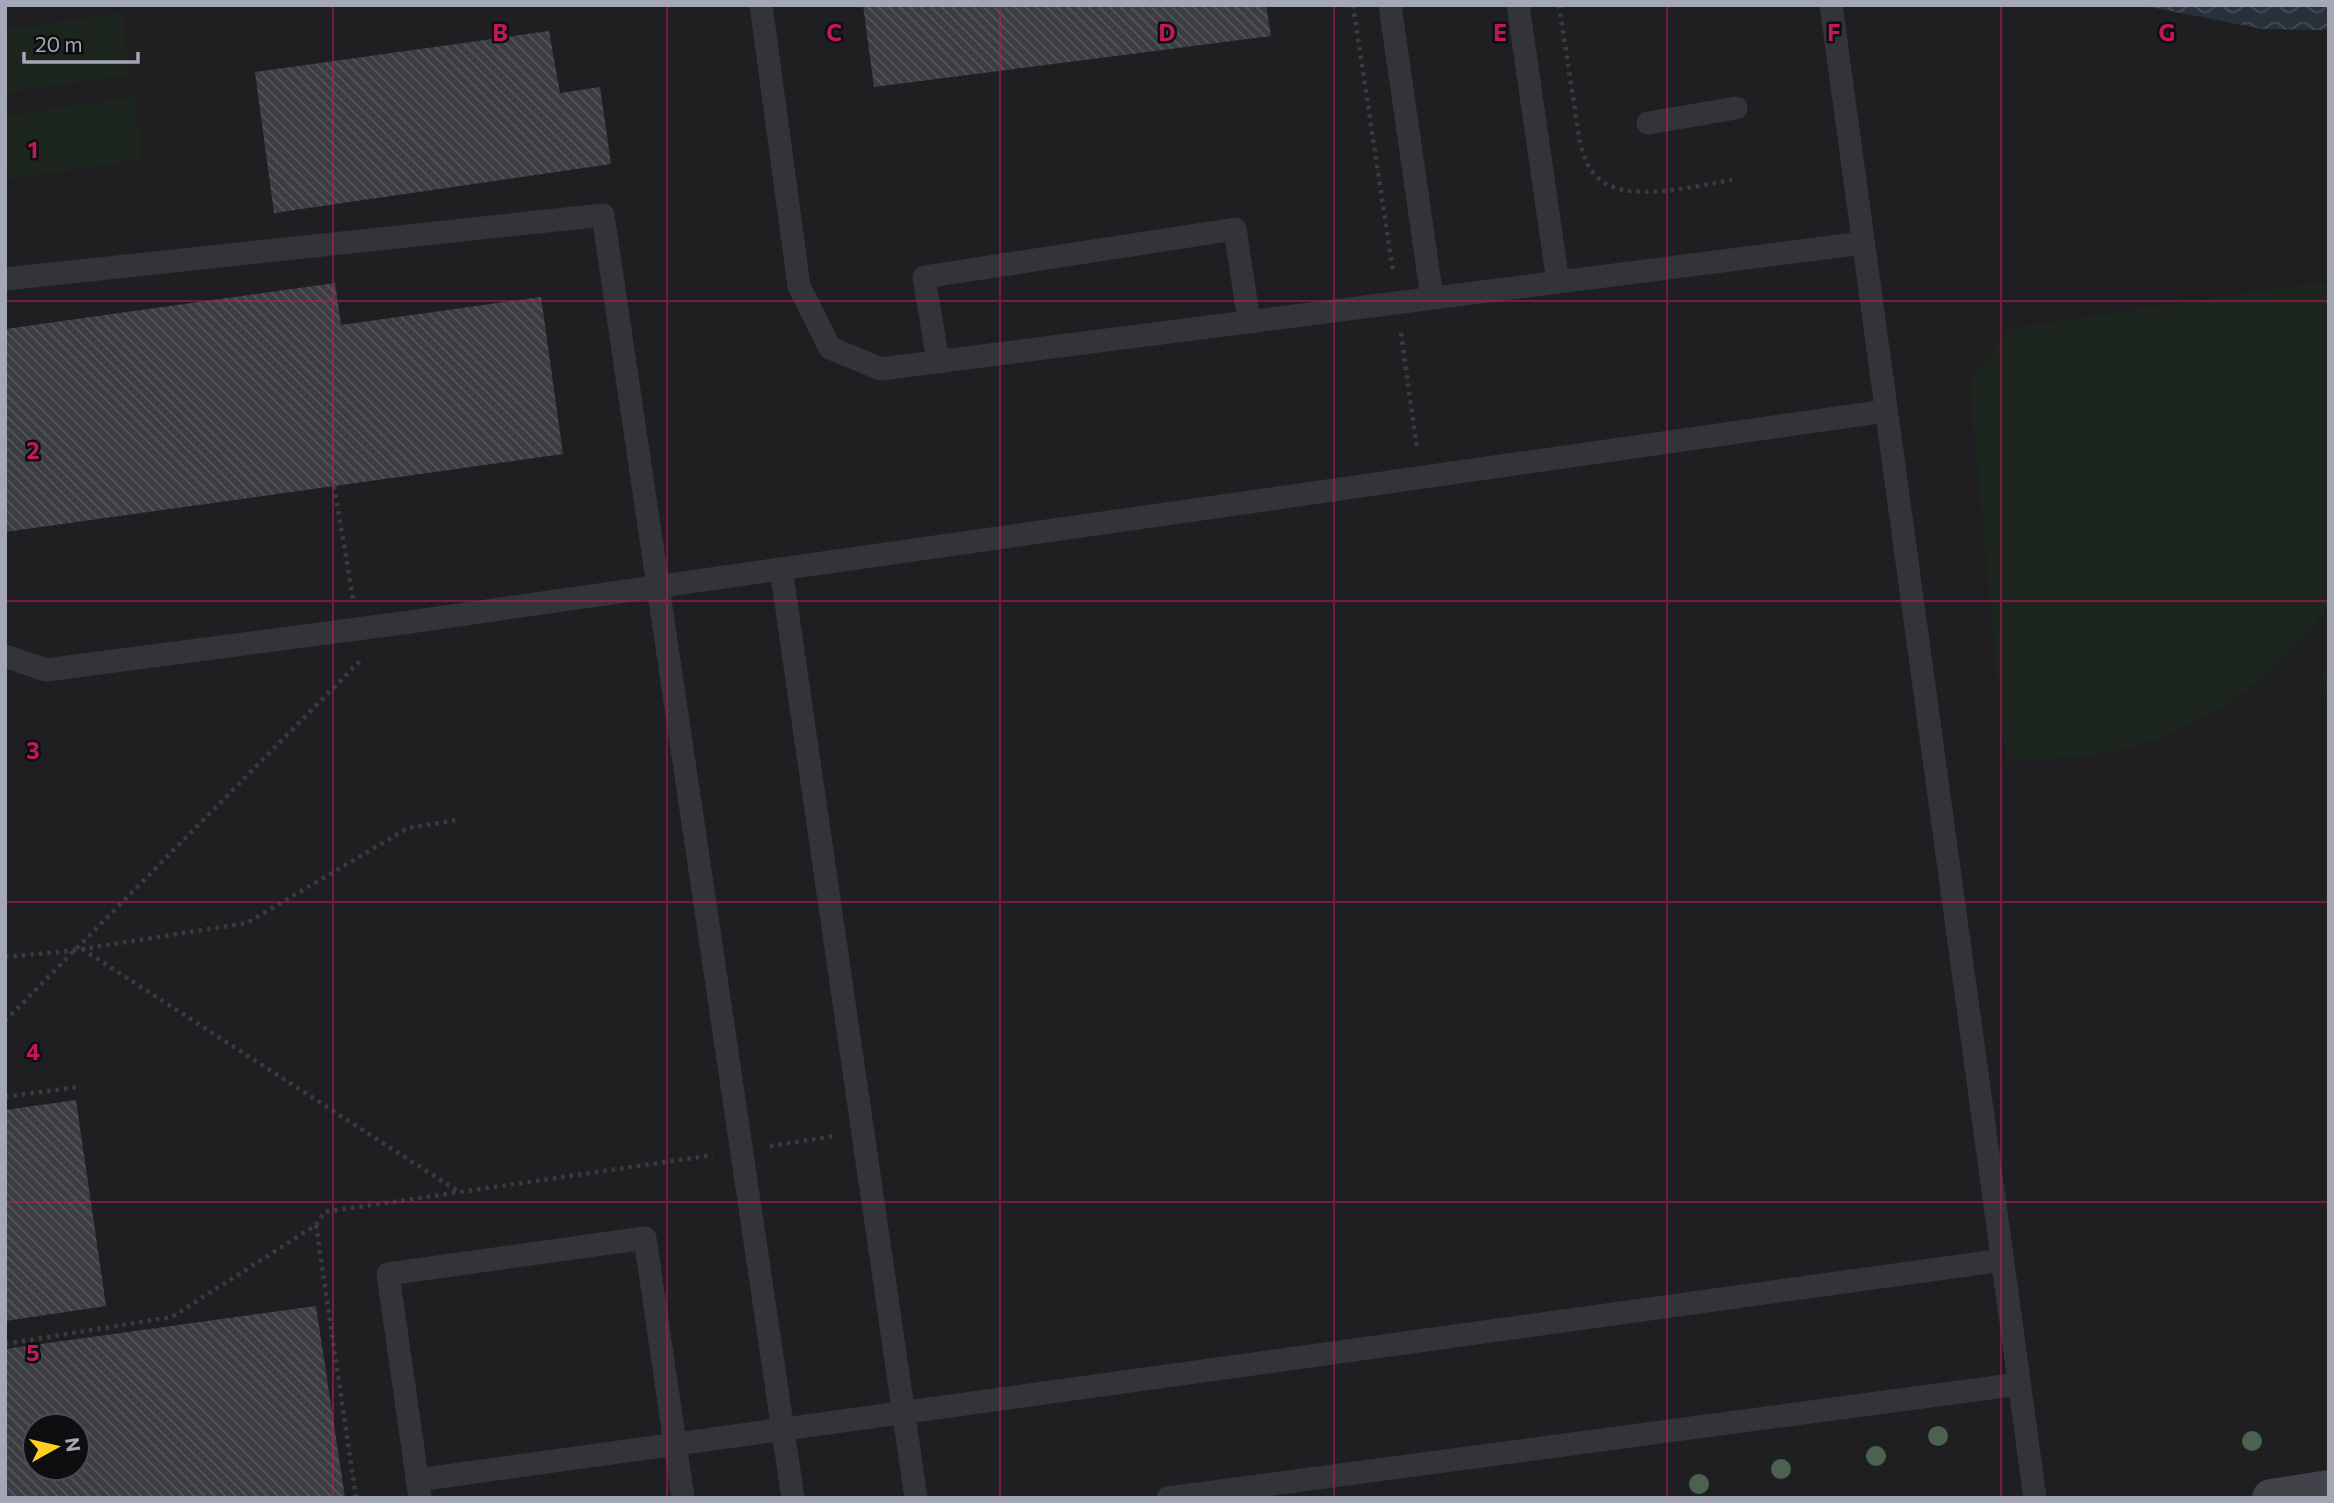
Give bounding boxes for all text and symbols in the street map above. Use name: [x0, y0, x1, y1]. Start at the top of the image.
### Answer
text: B: [492, 18, 508, 46]
text: C: [826, 18, 842, 46]
text: D: [1159, 18, 1176, 46]
text: E: [1493, 18, 1507, 46]
text: F: [1827, 18, 1841, 46]
text: G: [2159, 18, 2175, 46]
scale bar: [24, 21, 138, 65]
text: 20 m: [35, 31, 83, 56]
text: 1: [28, 135, 38, 163]
text: 2: [26, 436, 40, 464]
text: 3: [26, 736, 40, 764]
text: 4: [26, 1037, 40, 1065]
text: 5: [26, 1338, 40, 1366]
north arrow: [21, 1412, 91, 1482]
text: N: [61, 1436, 86, 1453]

